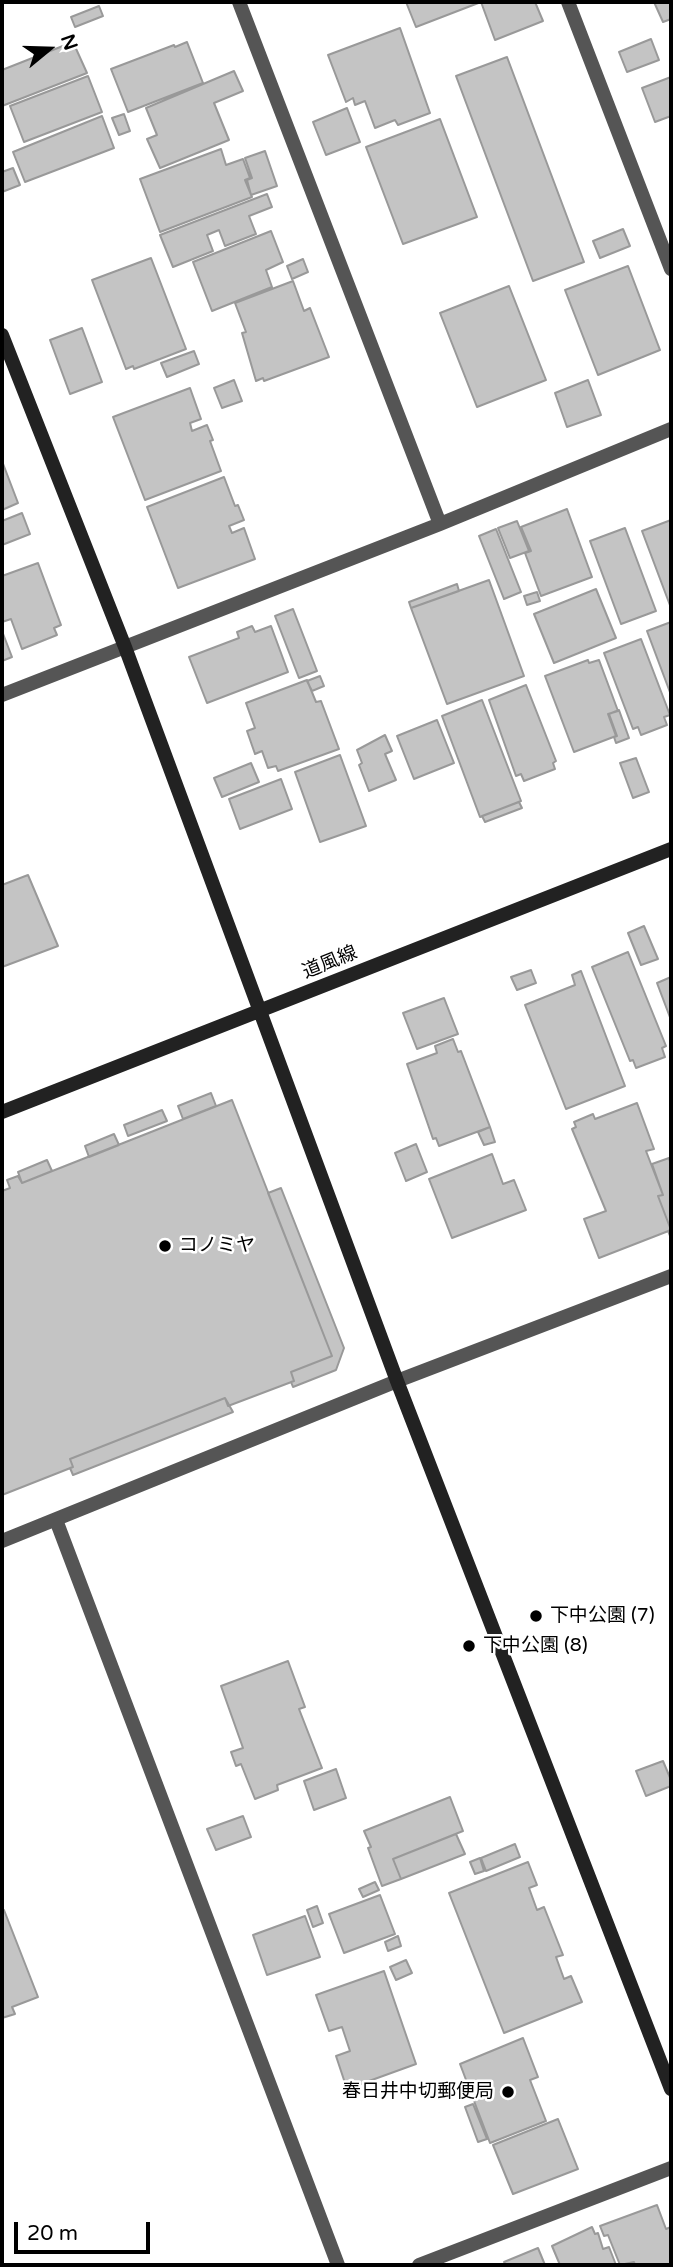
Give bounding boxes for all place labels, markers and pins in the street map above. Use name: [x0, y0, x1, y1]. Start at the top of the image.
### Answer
place label: コノミヤ: [179, 1235, 255, 1257]
marker: コノミヤ: [157, 1238, 173, 1254]
place label: 下中公園 (7): [550, 1605, 655, 1627]
marker: 下中公園 (7): [528, 1608, 544, 1624]
place label: 下中公園 (8): [483, 1635, 588, 1657]
marker: 下中公園 (8): [461, 1638, 477, 1654]
place label: 春日井中切郵便局: [342, 2081, 494, 2103]
marker: 春日井中切郵便局: [500, 2084, 516, 2100]

